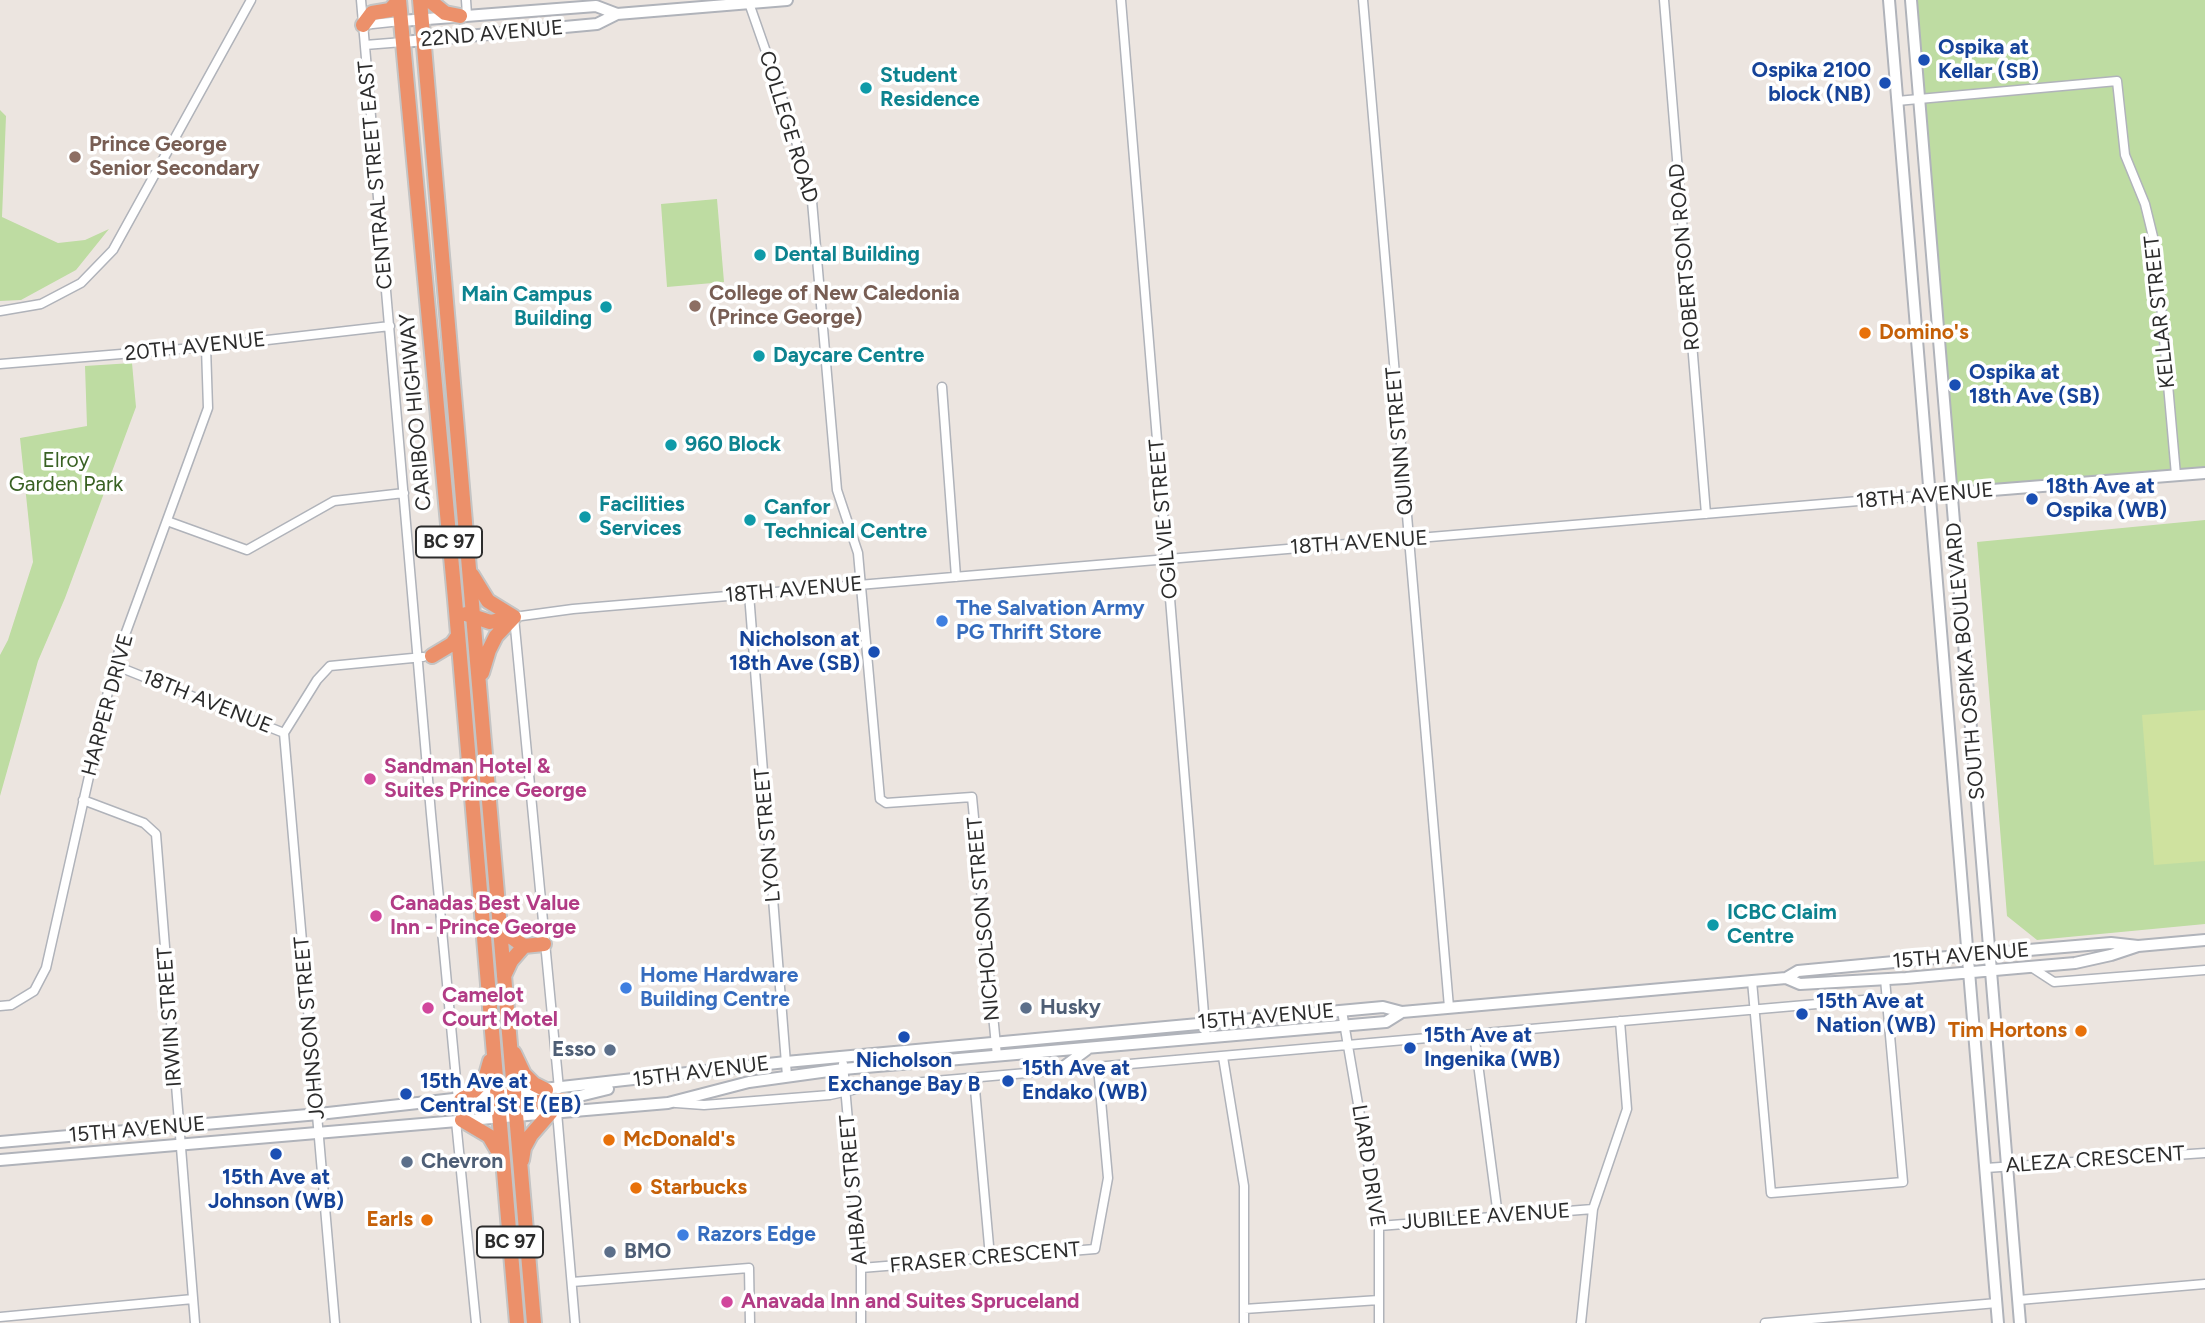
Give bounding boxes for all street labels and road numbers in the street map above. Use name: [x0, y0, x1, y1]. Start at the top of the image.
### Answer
street label: 22ND AVENUE: [420, 15, 564, 53]
street label: COLLEGE ROAD: [753, 48, 823, 206]
street label: CENTRAL STREET EAST: [353, 60, 399, 290]
street label: ROBERTSON ROAD: [1664, 162, 1706, 352]
street label: KELLAR STREET: [2139, 234, 2181, 390]
street label: CARIBOO HIGHWAY: [395, 312, 437, 512]
street label: 20TH AVENUE: [123, 327, 267, 367]
street label: QUINN STREET: [1381, 366, 1419, 516]
street label: OGILVIE STREET: [1144, 438, 1184, 600]
street label: 18TH AVENUE: [1855, 477, 1995, 515]
street label: SOUTH OSPIKA BOULEVARD: [1941, 521, 1991, 801]
road number: BC 97: [416, 526, 482, 558]
street label: 18TH AVENUE: [1289, 526, 1429, 560]
street label: 18TH AVENUE: [724, 571, 864, 609]
street label: HARPER DRIVE: [77, 631, 139, 779]
street label: 18TH AVENUE: [138, 664, 276, 740]
street label: LYON STREET: [750, 767, 786, 903]
street label: NICHOLSON STREET: [963, 816, 1005, 1022]
street label: JOHNSON STREET: [289, 935, 331, 1121]
street label: 15TH AVENUE: [1892, 937, 2030, 975]
street label: IRWIN STREET: [153, 946, 187, 1088]
street label: 15TH AVENUE: [1197, 998, 1335, 1036]
street label: 15TH AVENUE: [631, 1051, 771, 1093]
street label: LIARD DRIVE: [1346, 1103, 1390, 1229]
street label: 15TH AVENUE: [68, 1111, 206, 1149]
street label: AHBAU STREET: [835, 1114, 873, 1266]
street label: ALEZA CRESCENT: [2005, 1141, 2185, 1179]
street label: JUBILEE AVENUE: [1401, 1199, 1571, 1235]
road number: BC 97: [477, 1226, 543, 1258]
street label: FRASER CRESCENT: [889, 1237, 1081, 1279]

